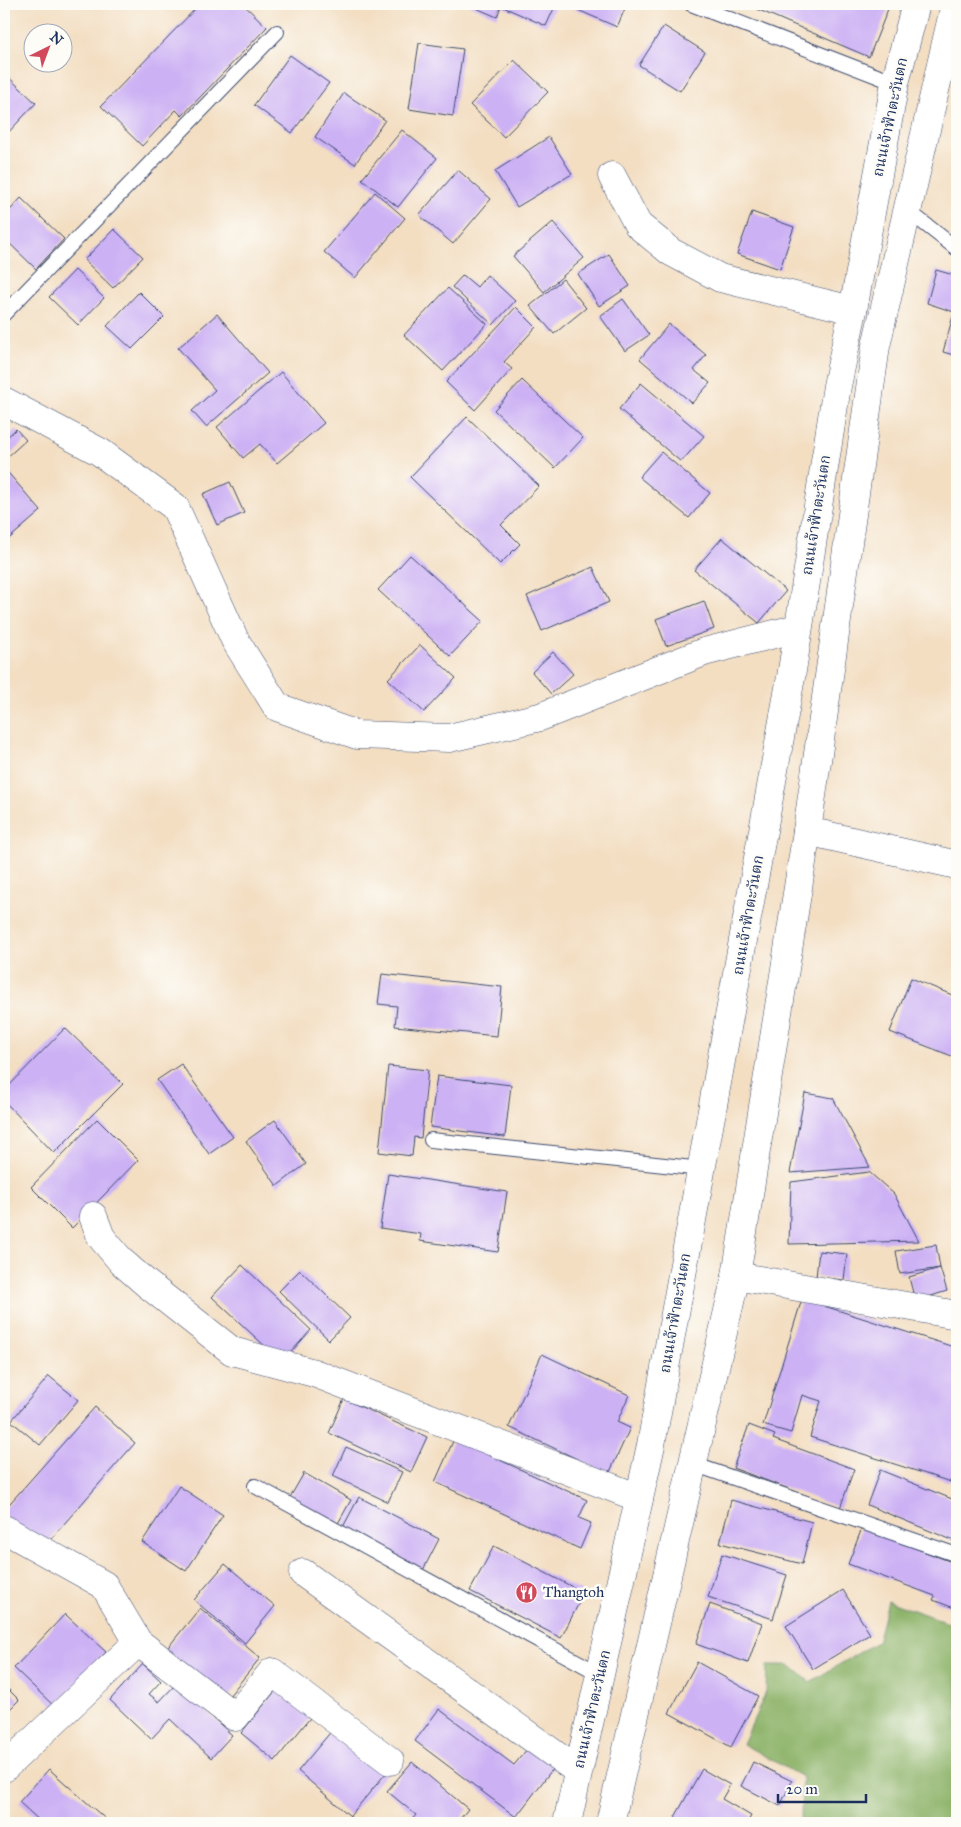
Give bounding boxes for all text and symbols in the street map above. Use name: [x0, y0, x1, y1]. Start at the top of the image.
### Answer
north arrow: [22, 22, 72, 72]
text: N: [46, 28, 67, 49]
street label: ถนนเจ้าฟ้าตะวันตก: [869, 56, 911, 178]
street label: ถนนเจ้าฟ้าตะวันตก: [798, 454, 834, 576]
street label: ถนนเจ้าฟ้าตะวันตก: [729, 854, 767, 976]
street label: ถนนเจ้าฟ้าตะวันตก: [656, 1252, 694, 1374]
restaurant icon: Thangtoh: [515, 1580, 539, 1604]
place label: Thangtoh: [543, 1583, 605, 1601]
street label: ถนนเจ้าฟ้าตะวันตก: [570, 1648, 614, 1770]
scale bar: [778, 1772, 866, 1804]
text: 20 m: [786, 1780, 818, 1798]

